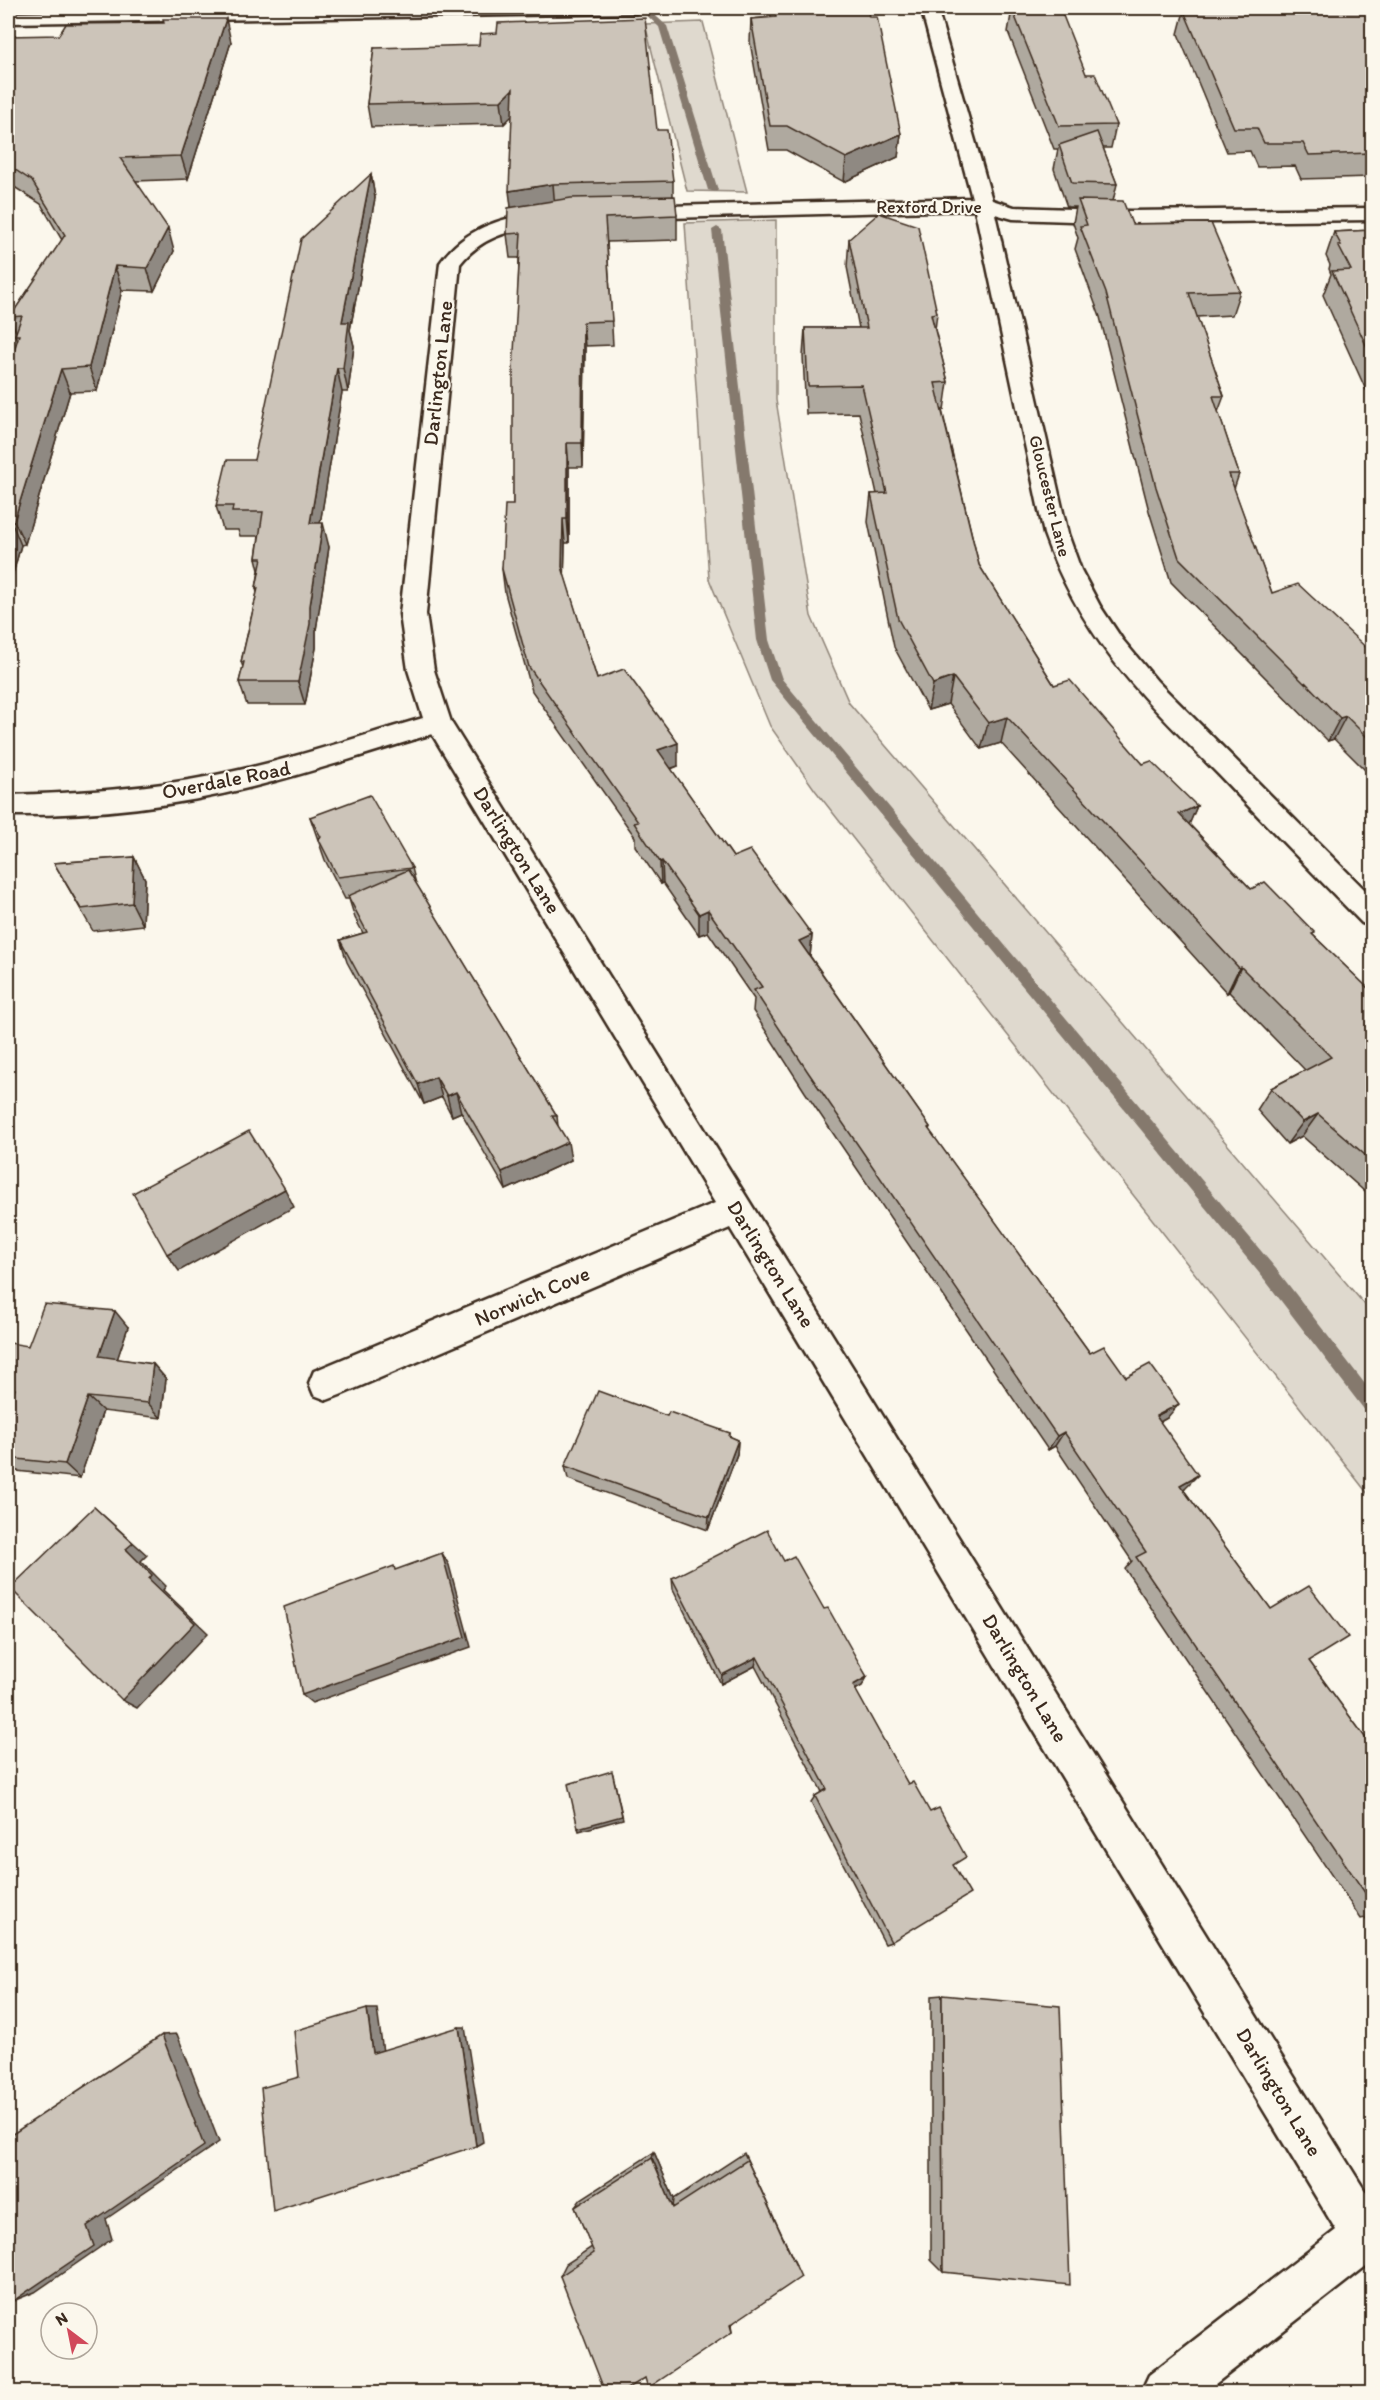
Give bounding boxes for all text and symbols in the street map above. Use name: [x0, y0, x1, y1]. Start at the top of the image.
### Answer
street label: Rexford Drive: [876, 196, 982, 218]
street label: Darlington Lane: [417, 299, 458, 447]
street label: Gloucester Lane: [1024, 433, 1076, 559]
street label: Overdale Road: [160, 755, 292, 804]
street label: Darlington Lane: [468, 781, 567, 918]
street label: Darlington Lane: [722, 1195, 821, 1332]
street label: Norwich Cove: [470, 1260, 593, 1331]
street label: Darlington Lane: [977, 1609, 1074, 1747]
street label: Darlington Lane: [1231, 2023, 1328, 2161]
north arrow: [39, 2301, 99, 2361]
text: N: [52, 2308, 71, 2330]

